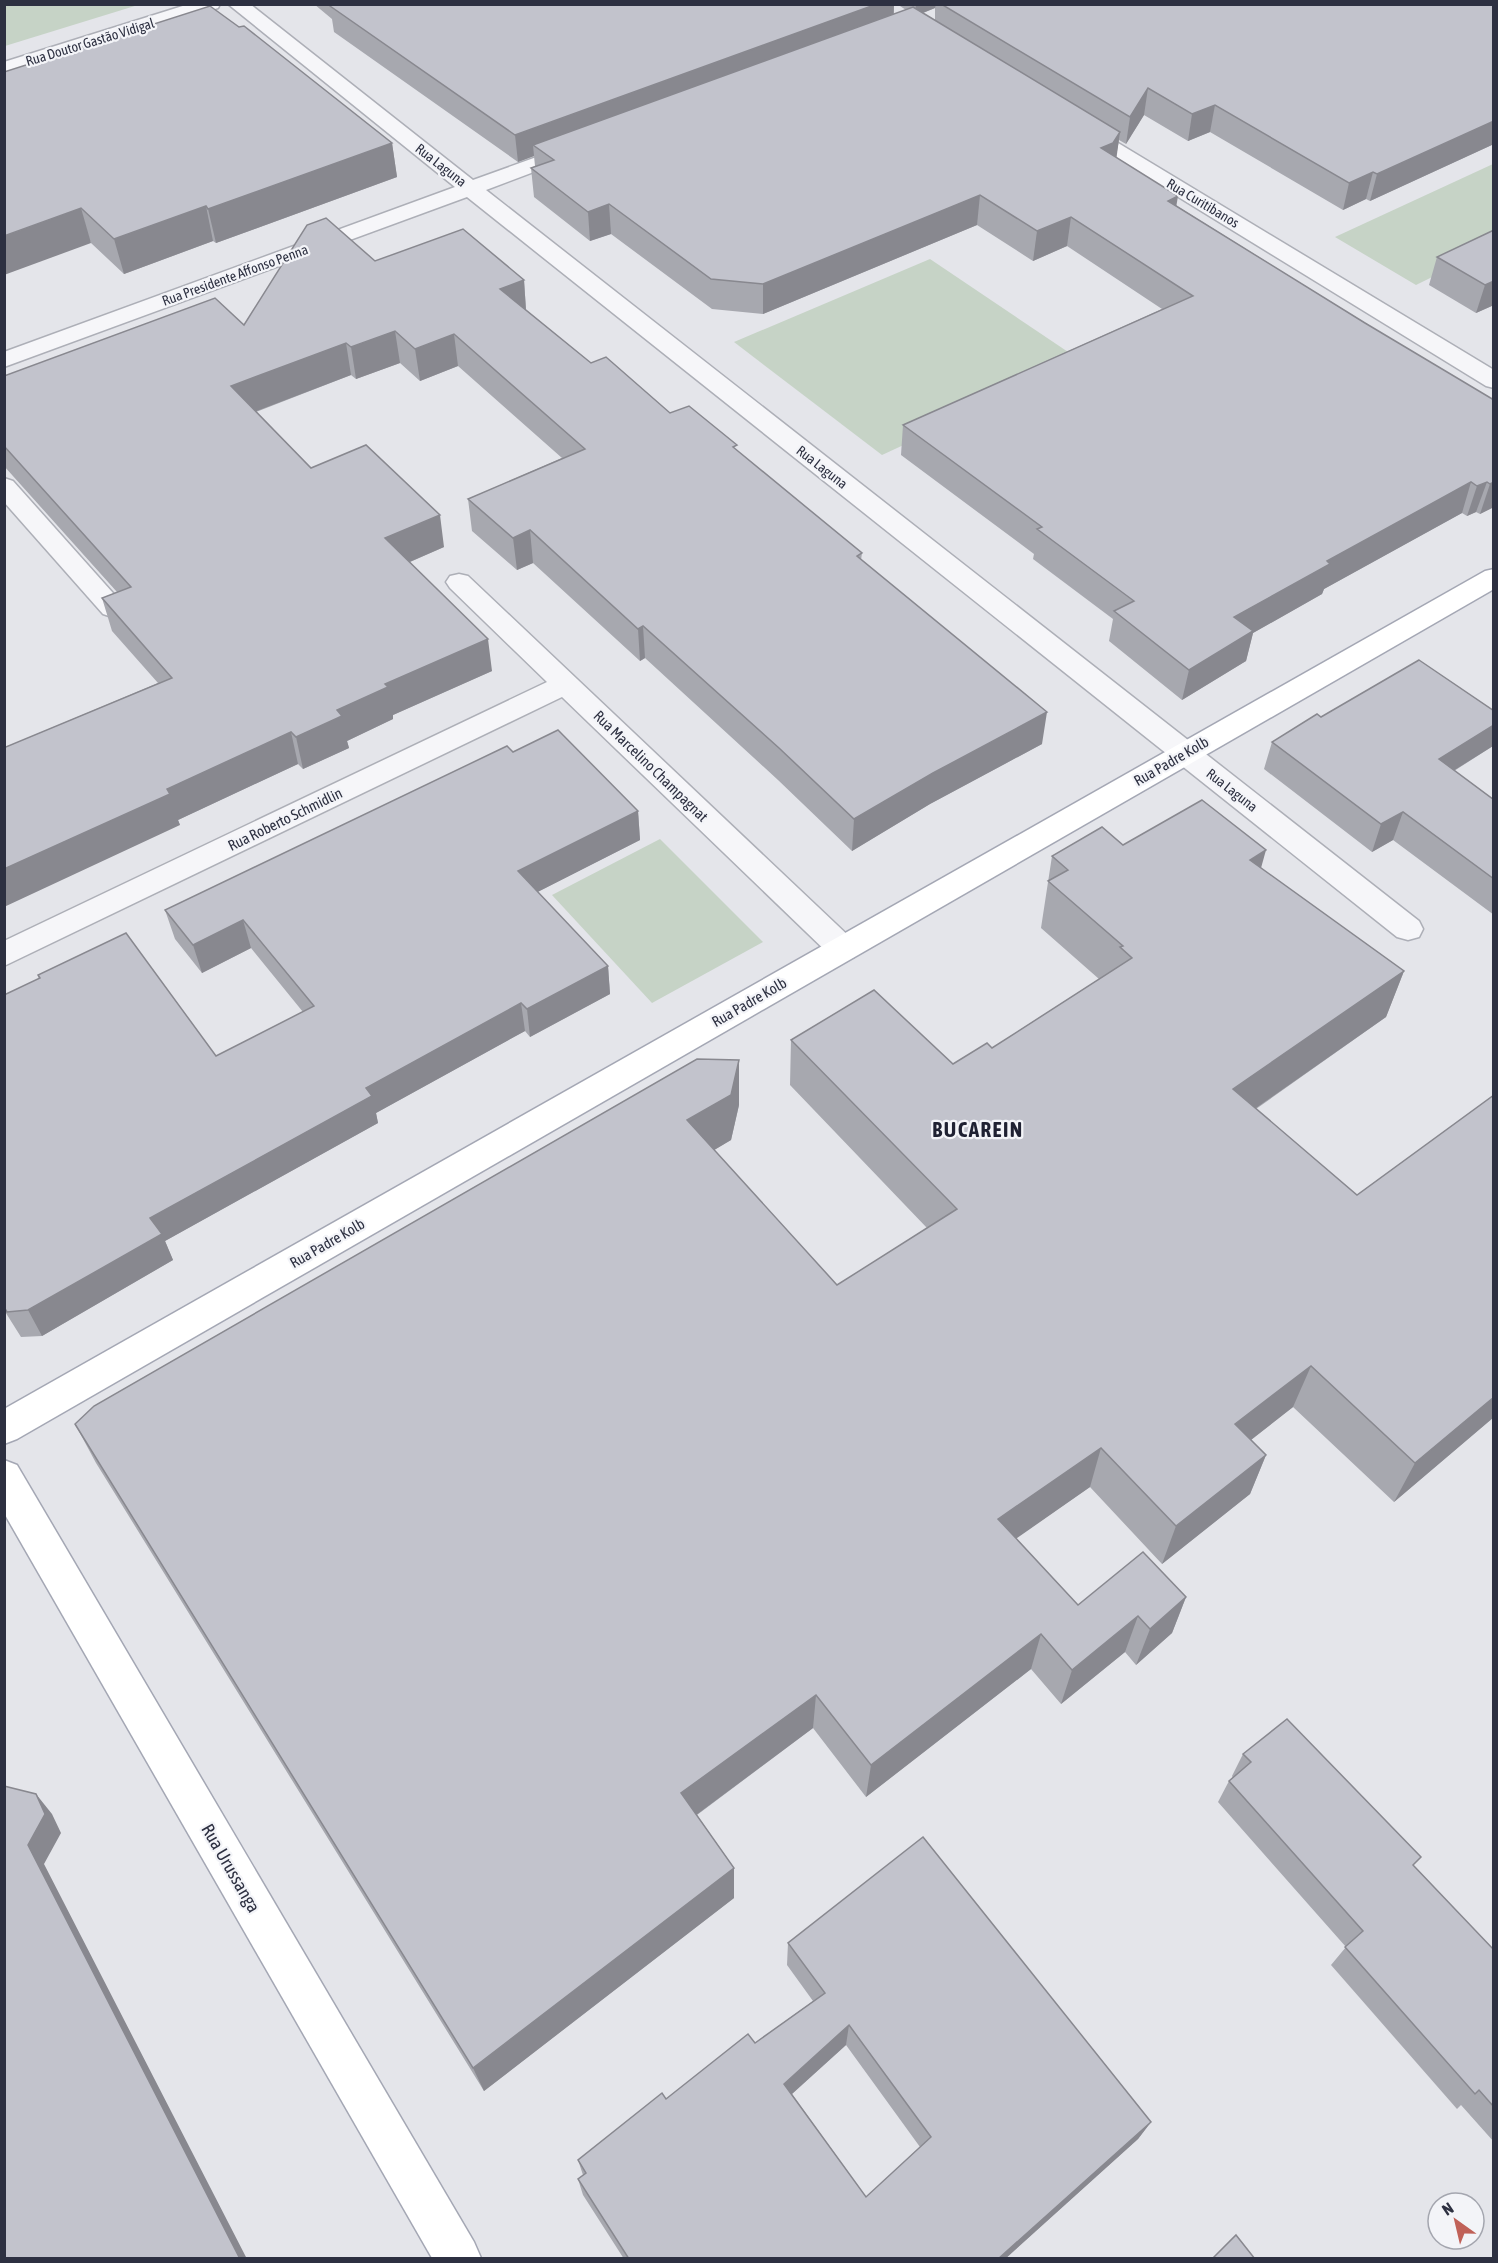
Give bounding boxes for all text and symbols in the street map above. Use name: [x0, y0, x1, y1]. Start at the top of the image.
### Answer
street label: Rua Doutor Gastão Vidigal: [24, 15, 157, 69]
street label: Rua Laguna: [412, 140, 470, 190]
street label: Rua Curitibanos: [1164, 175, 1242, 231]
street label: Rua Presidente Affonso Penna: [160, 241, 310, 309]
street label: Rua Laguna: [793, 442, 851, 492]
street label: Rua Marcelino Champagnat: [590, 707, 712, 825]
street label: Rua Padre Kolb: [1131, 733, 1211, 789]
street label: Rua Laguna: [1203, 765, 1261, 815]
street label: Rua Roberto Schmidlin: [225, 784, 345, 854]
street label: Rua Padre Kolb: [709, 974, 789, 1030]
district label: BUCAREIN: [932, 1117, 1024, 1141]
street label: Rua Padre Kolb: [287, 1215, 367, 1271]
street label: Rua Urussanga: [197, 1820, 265, 1916]
north arrow: [1426, 2191, 1486, 2251]
text: N: [1439, 2198, 1457, 2219]

